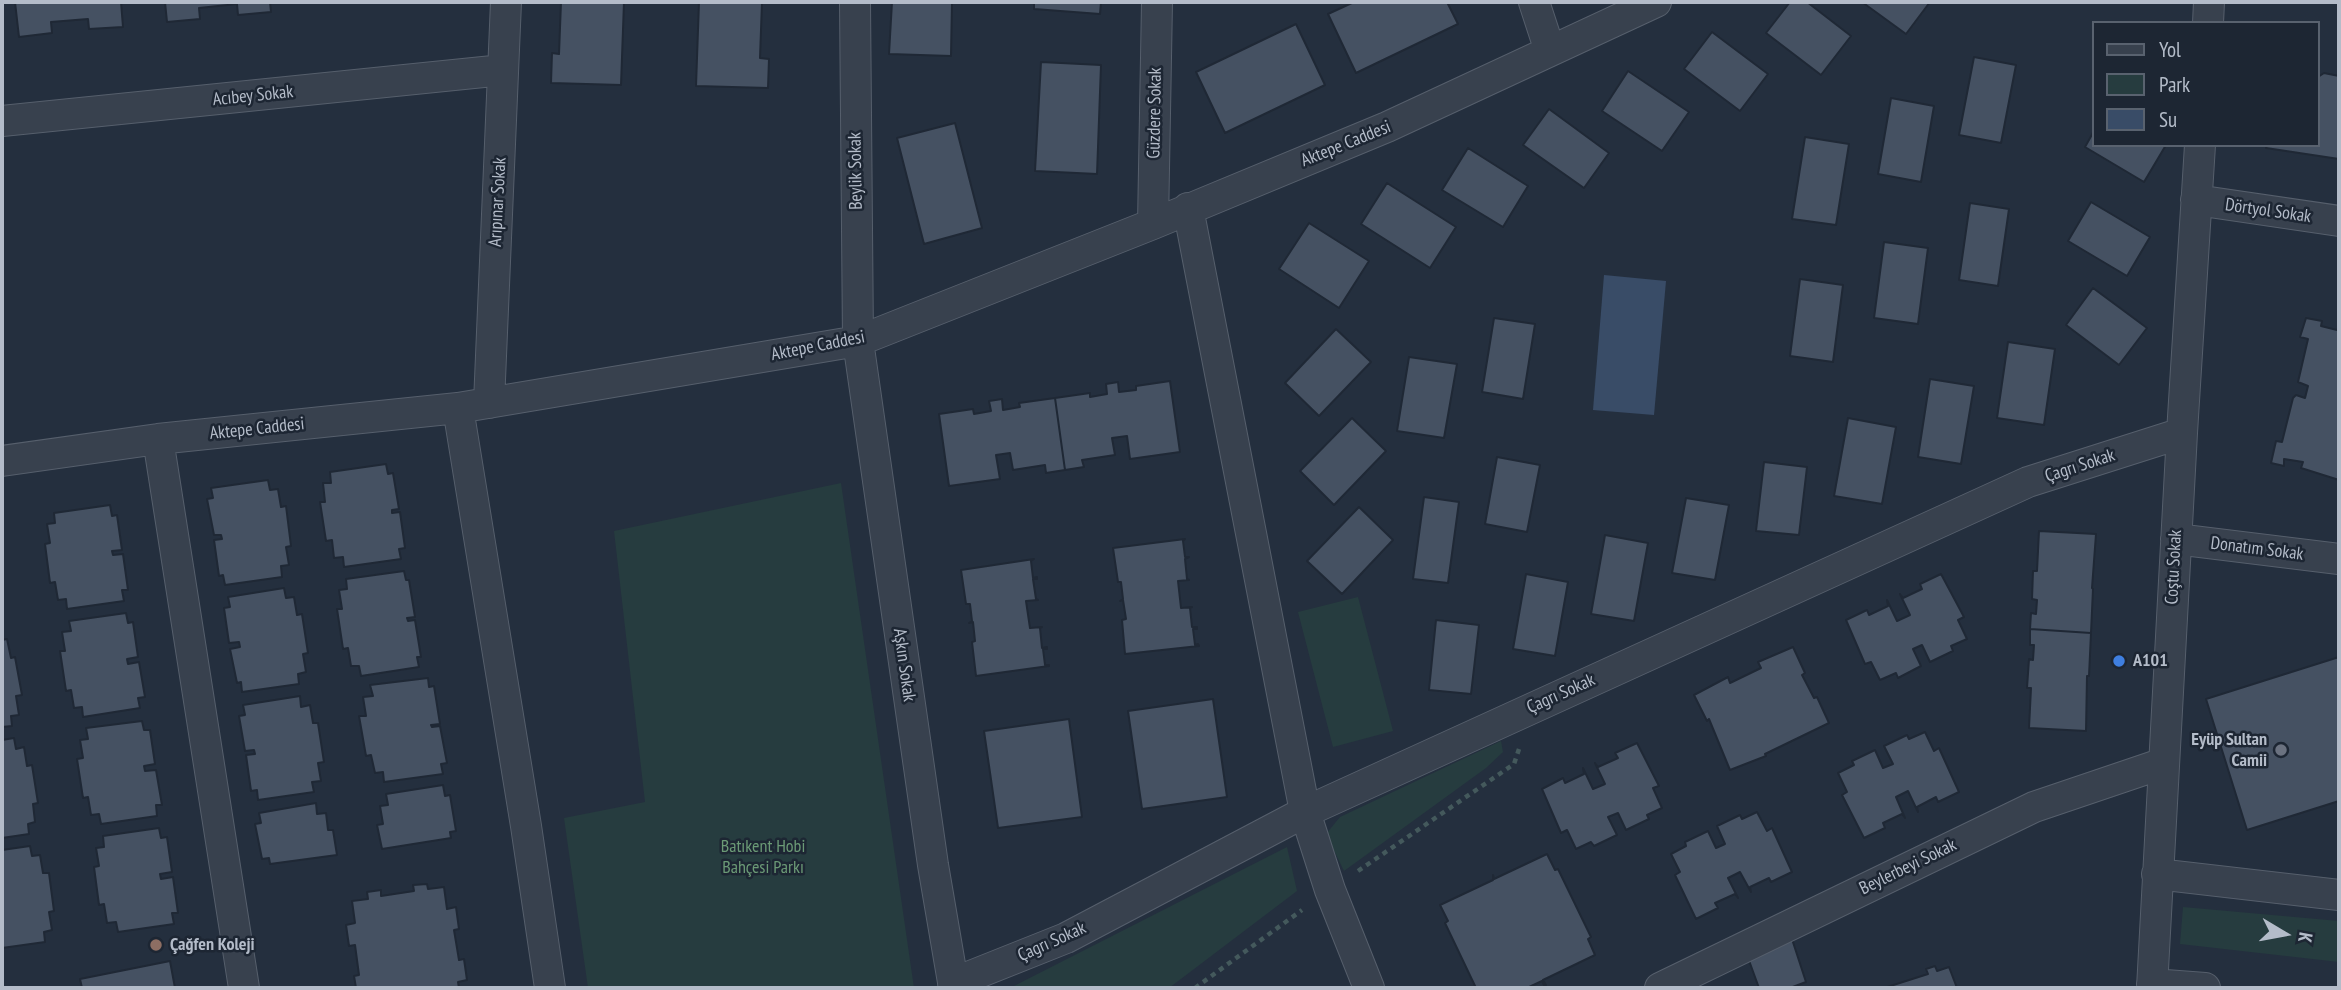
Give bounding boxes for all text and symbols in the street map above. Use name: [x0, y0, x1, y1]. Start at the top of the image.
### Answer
legend: [2092, 21, 2320, 147]
text: Yol: [2159, 36, 2181, 63]
street label: Güzdere Sokak: [1143, 67, 1167, 159]
text: Park: [2159, 71, 2190, 98]
street label: Acıbey Sokak: [212, 81, 294, 111]
text: Su: [2159, 106, 2177, 133]
street label: Aktepe Caddesi: [1298, 116, 1394, 172]
street label: Beylik Sokak: [845, 132, 867, 210]
street label: Arıpınar Sokak: [485, 157, 511, 247]
street label: Dörtyol Sokak: [2224, 194, 2312, 228]
street label: Aktepe Caddesi: [769, 326, 867, 366]
street label: Aktepe Caddesi: [209, 413, 305, 445]
street label: Çagrı Sokak: [2042, 445, 2118, 487]
street label: Coştu Sokak: [2161, 529, 2187, 605]
street label: Donatım Sokak: [2209, 533, 2305, 565]
street label: Aşkın Sokak: [888, 627, 920, 703]
place label: A101: [2133, 650, 2168, 672]
marker: A101: [2111, 653, 2127, 669]
street label: Çagrı Sokak: [1524, 669, 1598, 719]
place label: Eyüp Sultan Camii: [2191, 729, 2267, 772]
marker: Eyüp Sultan Camii: [2273, 742, 2289, 758]
street label: Beylerbeyi Sokak: [1856, 834, 1960, 900]
park label: Batıkent Hobi Bahçesi Parkı: [721, 836, 805, 878]
north arrow: [2250, 899, 2320, 969]
street label: Çagrı Sokak: [1015, 917, 1089, 967]
text: K: [2293, 931, 2318, 945]
place label: Çağfen Koleji: [170, 934, 255, 956]
marker: Çağfen Koleji: [148, 937, 164, 953]

